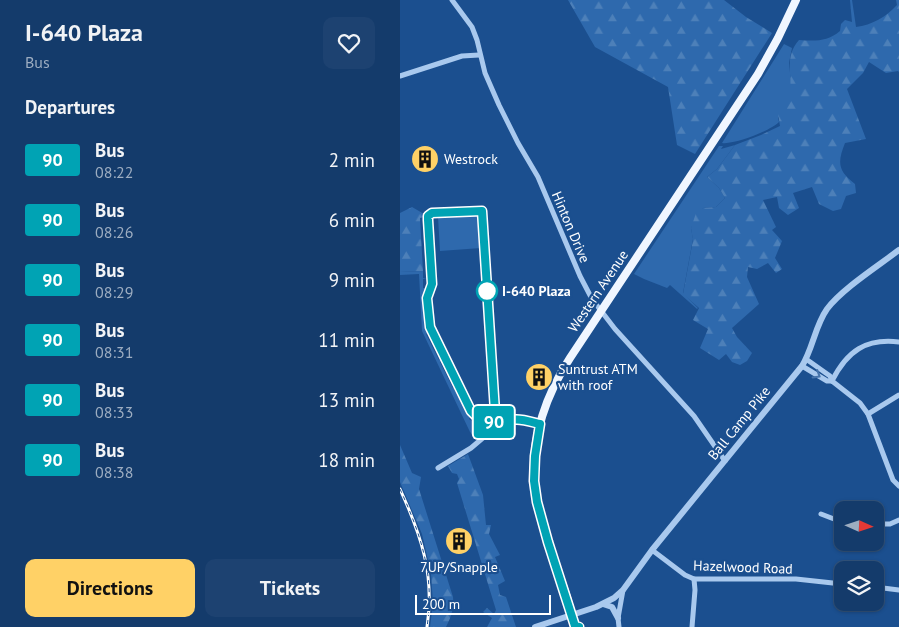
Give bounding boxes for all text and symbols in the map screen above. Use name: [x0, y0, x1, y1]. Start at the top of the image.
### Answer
text: I-640 Plaza: [25, 17, 143, 48]
button: heart: [323, 17, 375, 69]
text: Bus: [25, 52, 50, 72]
text: Departures: [25, 95, 115, 119]
text: Bus: [95, 138, 124, 162]
building icon: Westrock: [410, 144, 440, 174]
text: 90: [42, 148, 63, 171]
text: 2 min: [329, 148, 375, 172]
place label: Westrock: [444, 150, 498, 168]
text: 08:22: [95, 162, 133, 182]
street label: Hinton Drive: [548, 189, 594, 265]
text: Bus: [95, 198, 124, 222]
text: 90: [42, 208, 63, 231]
text: 6 min: [329, 208, 375, 232]
text: 08:26: [95, 222, 133, 242]
street label: Western Avenue: [564, 247, 632, 335]
text: Bus: [95, 258, 124, 282]
text: 90: [42, 268, 63, 291]
text: 9 min: [329, 268, 375, 292]
marker: I-640 Plaza: [476, 280, 498, 302]
text: 08:29: [95, 282, 133, 302]
place label: I-640 Plaza: [502, 282, 571, 300]
text: Bus: [95, 318, 124, 342]
text: 90: [42, 328, 63, 351]
text: 11 min: [318, 328, 375, 352]
text: 08:31: [95, 342, 133, 362]
place label: Suntrust ATM with roof: [558, 360, 638, 394]
building icon: Suntrust ATM with roof: [524, 362, 554, 392]
one-way arrow: [811, 368, 820, 378]
text: Bus: [95, 378, 124, 402]
street label: Ball Camp Pike: [704, 382, 774, 464]
text: 90: [42, 388, 63, 411]
text: 13 min: [318, 388, 375, 412]
text: 08:33: [95, 402, 133, 422]
line badge: 90: [472, 406, 516, 438]
text: 90: [484, 410, 504, 433]
text: Bus: [95, 438, 124, 462]
text: 90: [42, 448, 63, 471]
text: 18 min: [318, 448, 375, 472]
text: 08:38: [95, 462, 133, 482]
north arrow: [834, 501, 884, 551]
map controls: [834, 501, 884, 611]
building icon: 7UP/Snapple: [444, 526, 474, 556]
street label: Hazelwood Road: [693, 556, 793, 578]
place label: 7UP/Snapple: [420, 558, 498, 576]
button: Directions: [25, 559, 195, 617]
button: Tickets: [205, 559, 375, 617]
button: layers: [834, 561, 884, 611]
scale bar: [415, 592, 551, 615]
text: 200 m: [422, 595, 460, 613]

